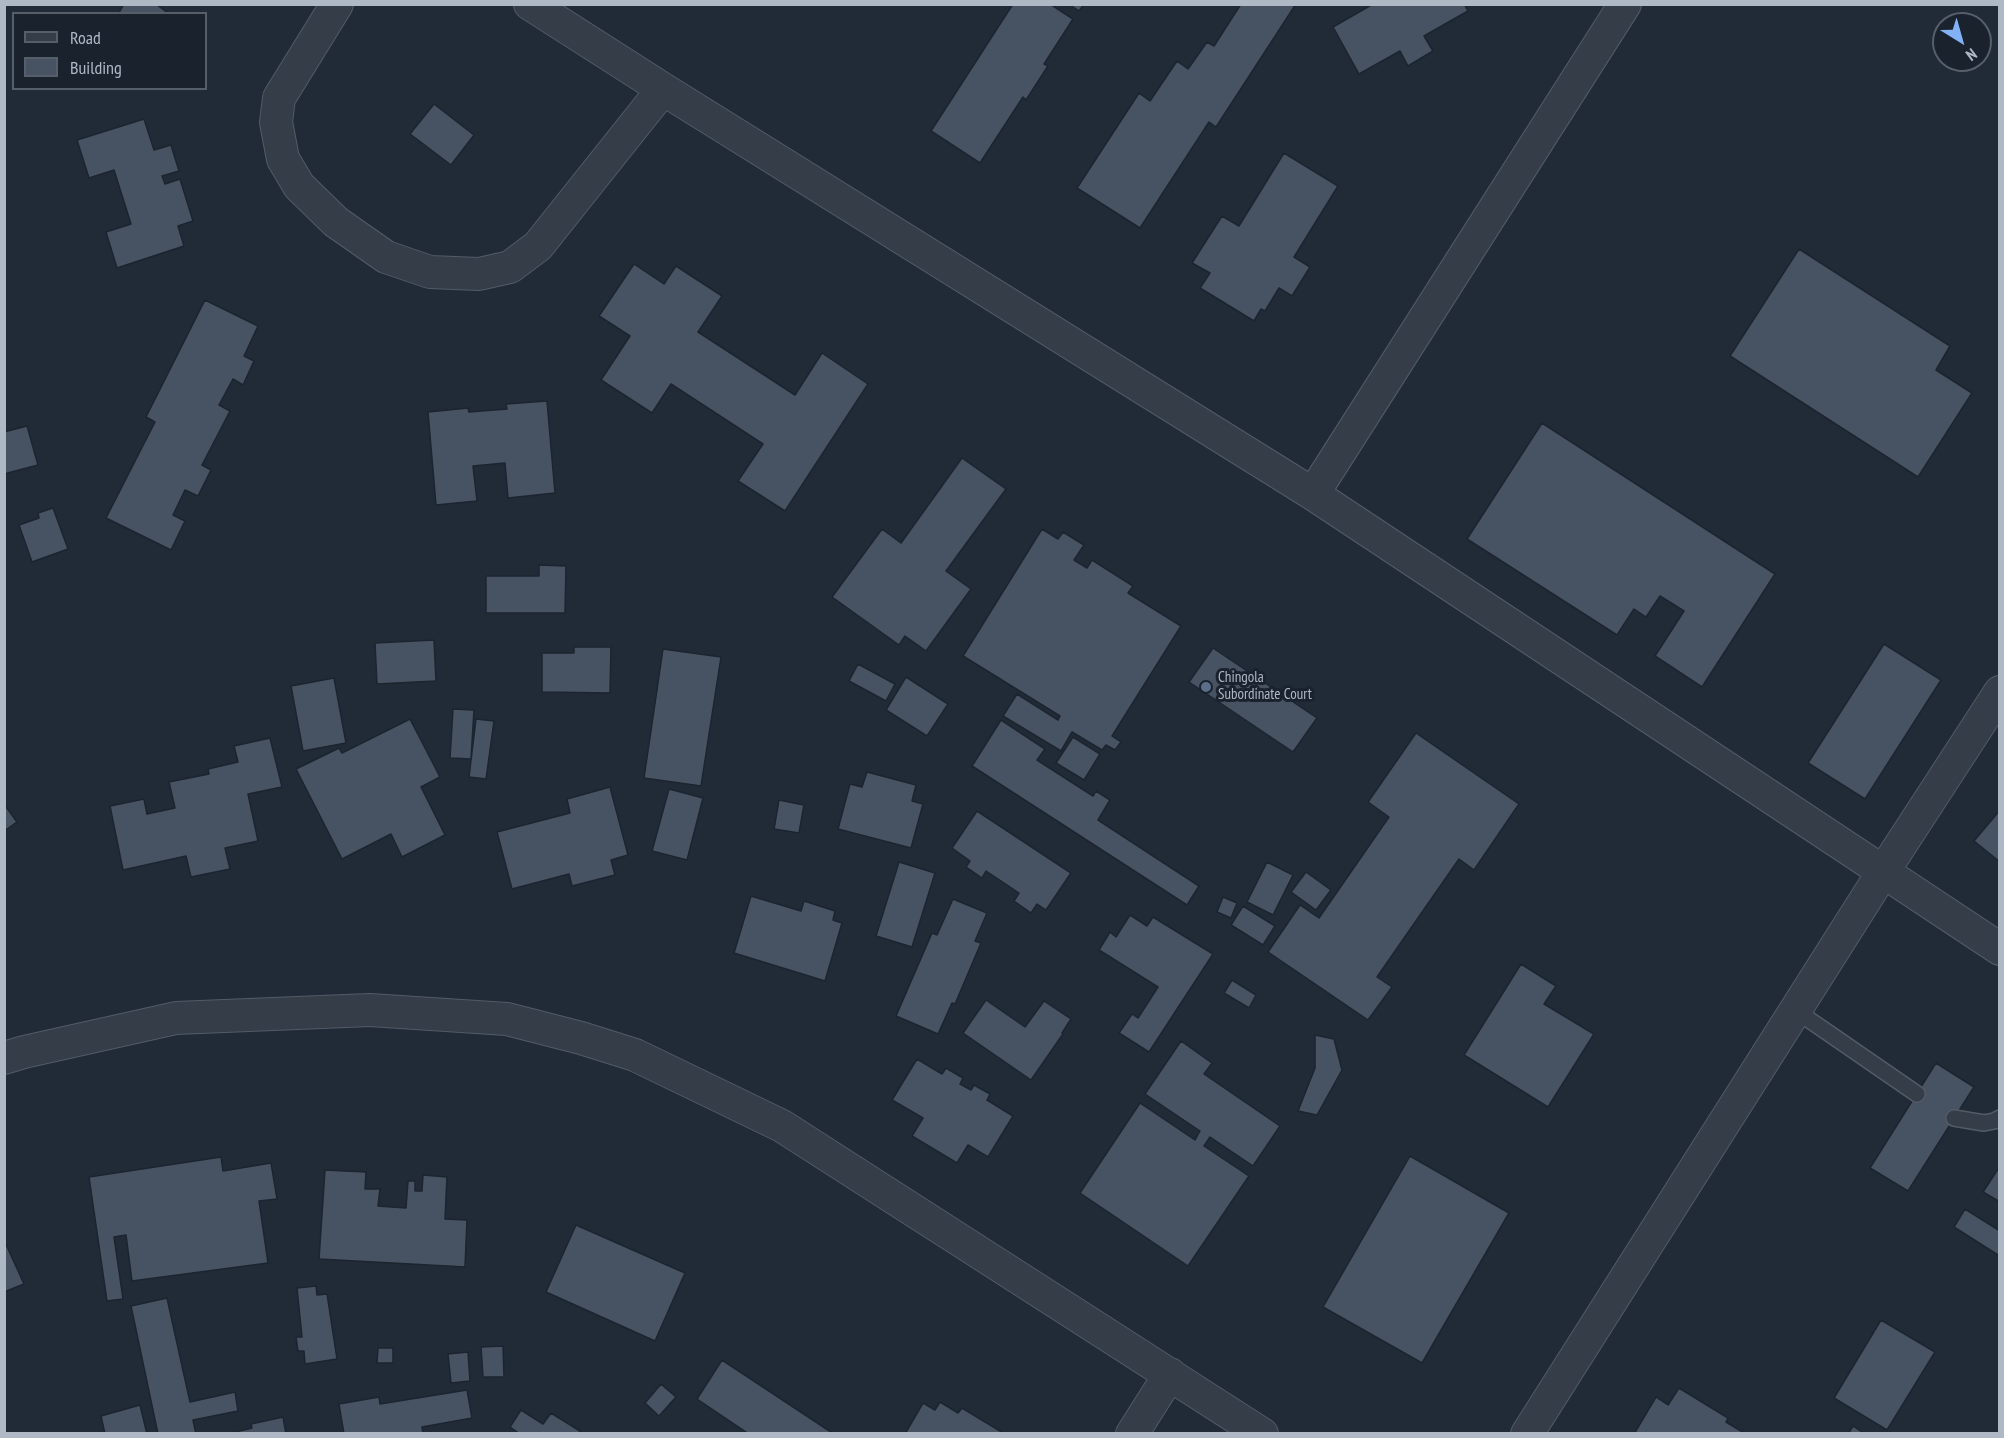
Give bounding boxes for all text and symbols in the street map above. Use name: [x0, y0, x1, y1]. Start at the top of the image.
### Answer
legend: [12, 12, 207, 90]
north arrow: [1932, 12, 1992, 72]
text: Road: [70, 26, 101, 49]
text: N: [1962, 44, 1981, 65]
text: Building: [70, 56, 122, 79]
place label: Chingola Subordinate Court: [1218, 669, 1312, 704]
marker: Chingola Subordinate Court: [1199, 680, 1213, 694]

